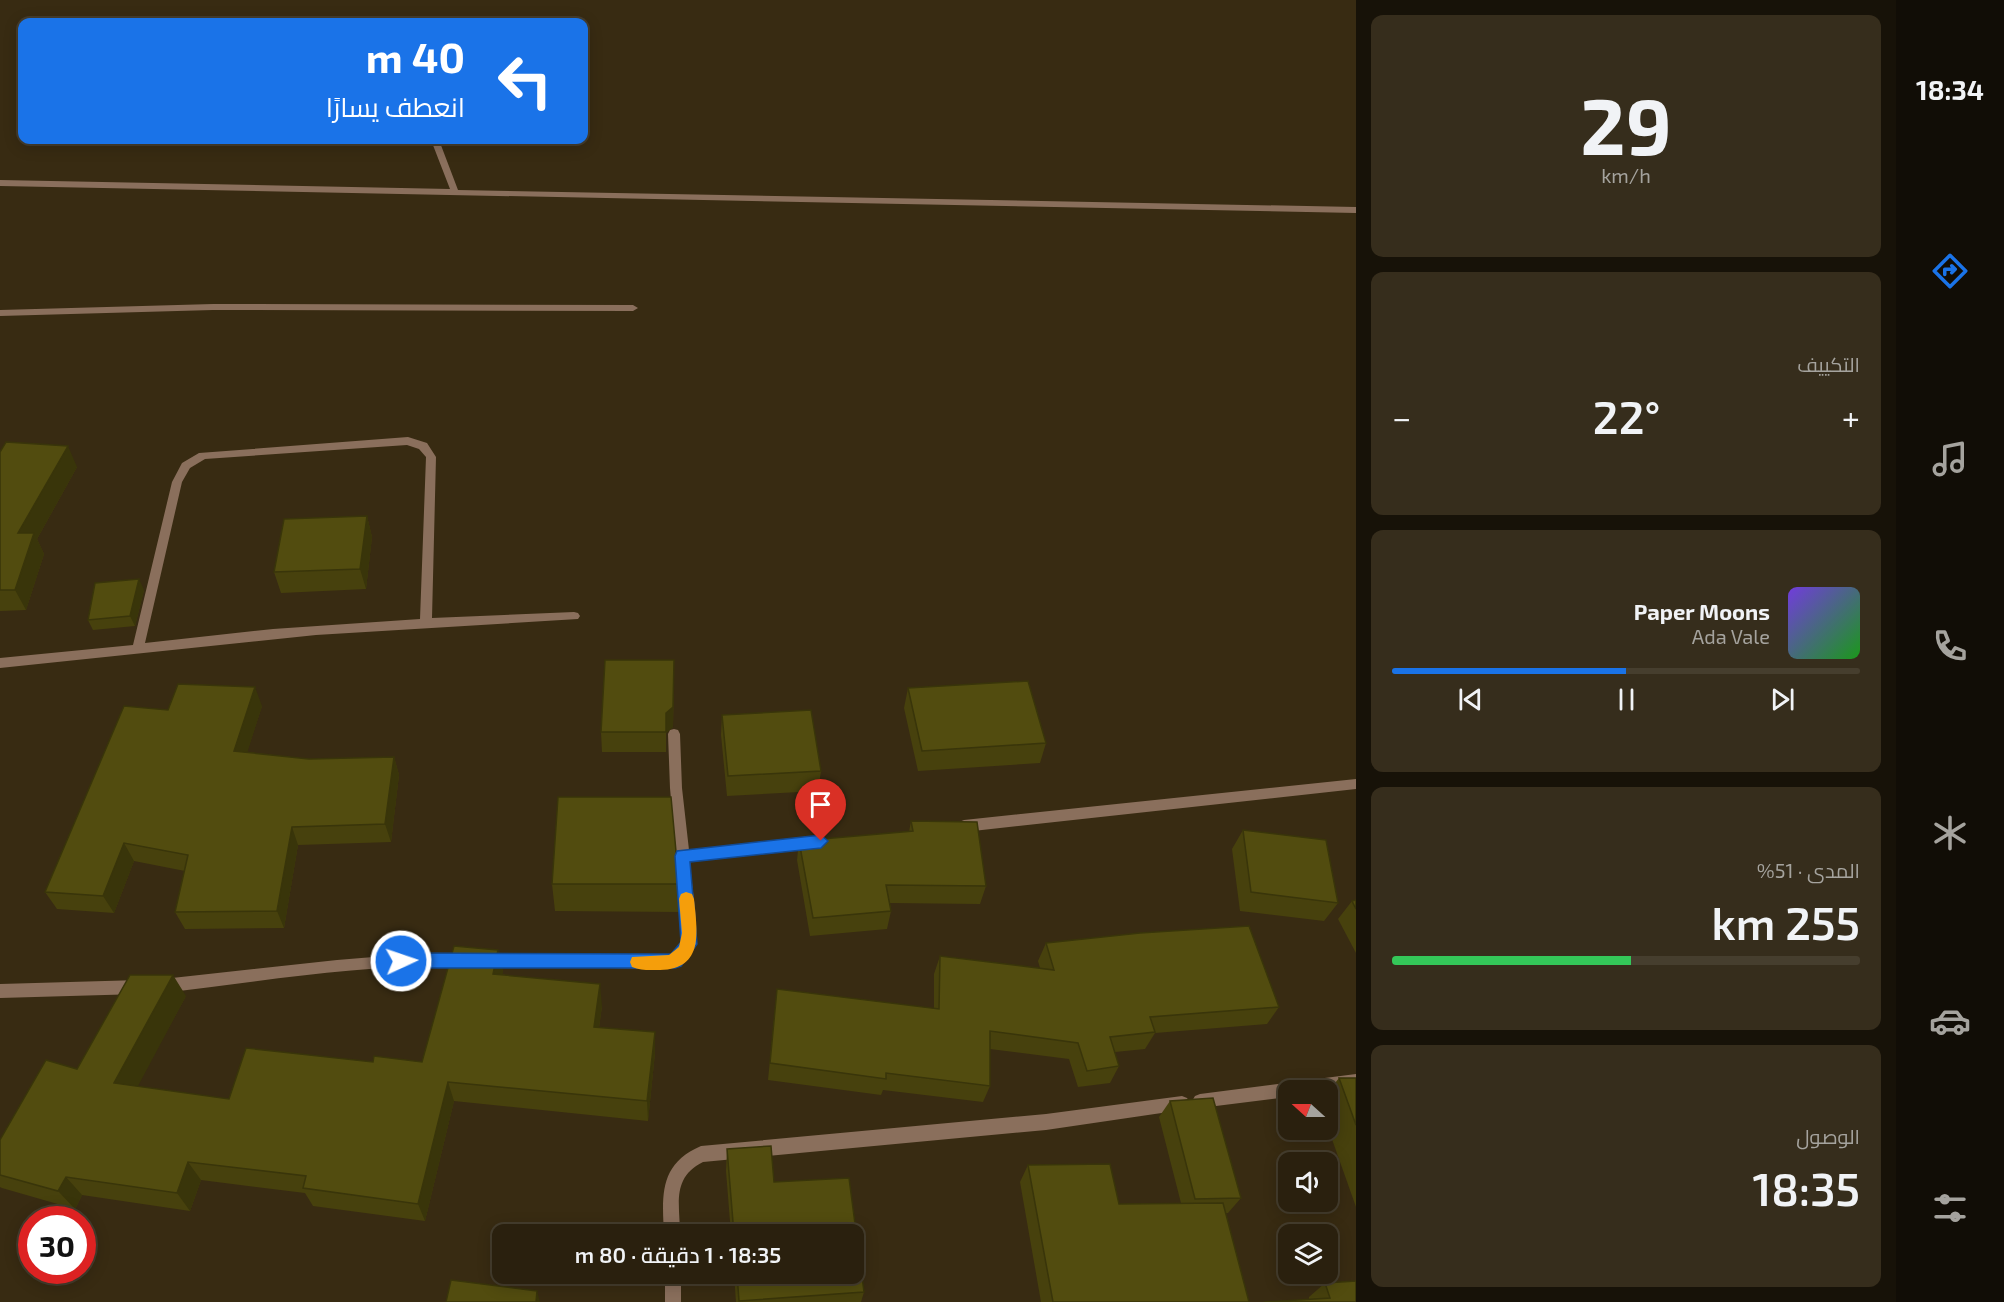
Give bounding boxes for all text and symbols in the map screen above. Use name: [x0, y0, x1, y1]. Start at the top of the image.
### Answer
text: 40 m: [366, 31, 465, 81]
icon: left: [486, 42, 564, 120]
text: 18:34: [1916, 73, 1984, 105]
text: 29: [1580, 77, 1672, 171]
text: انعطف يسارًا: [326, 90, 465, 122]
text: km/h: [1601, 163, 1651, 187]
icon: directions: [1929, 250, 1971, 292]
text: التكييف: [1797, 352, 1860, 376]
text: 22°: [1593, 389, 1660, 443]
text: −: [1392, 397, 1411, 437]
text: +: [1842, 397, 1860, 437]
icon: music: [1929, 438, 1971, 480]
text: Paper Moons: [1634, 598, 1770, 624]
text: Ada Vale: [1692, 624, 1770, 648]
icon: phone: [1929, 625, 1971, 667]
icon: previous: [1454, 683, 1487, 716]
icon: pause: [1610, 683, 1643, 716]
icon: next: [1766, 683, 1799, 716]
pin: [795, 779, 846, 841]
icon: arrive: [804, 788, 837, 821]
icon: climate: [1929, 812, 1971, 854]
text: المدى · 51%: [1757, 858, 1860, 882]
text: 255 km: [1712, 895, 1860, 949]
position arrow: [369, 929, 433, 993]
icon: car: [1929, 1000, 1971, 1042]
north arrow: [1278, 1080, 1338, 1140]
map controls: [1278, 1080, 1338, 1284]
text: الوصول: [1796, 1124, 1860, 1148]
button: sound: [1278, 1152, 1338, 1212]
text: 18:35: [1752, 1161, 1860, 1215]
icon: filters: [1929, 1187, 1971, 1229]
speed limit sign: 30: [18, 1206, 96, 1284]
button: layers: [1278, 1224, 1338, 1284]
text: 18:35 · 1 دقيقة · 80 m: [575, 1241, 781, 1267]

